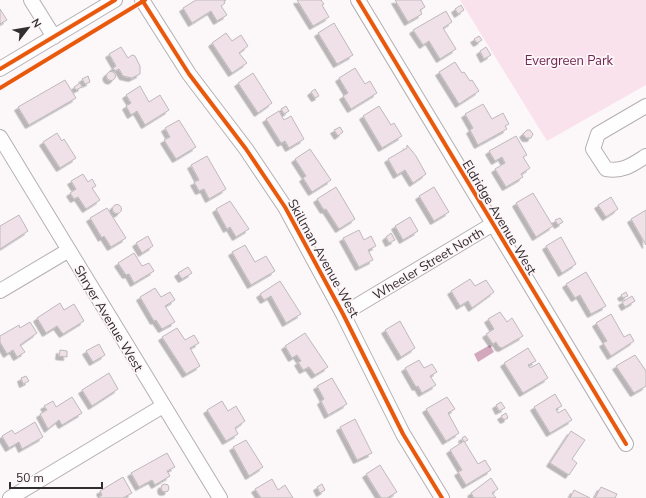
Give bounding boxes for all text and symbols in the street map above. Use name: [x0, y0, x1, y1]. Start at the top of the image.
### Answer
north arrow: [8, 8, 48, 48]
text: N: [28, 16, 45, 30]
park label: Evergreen Park: [525, 52, 614, 70]
street label: Eldridge Avenue West: [458, 157, 541, 279]
street label: Skillman Avenue West: [283, 196, 363, 321]
street label: Wheeler Street North: [370, 223, 488, 304]
street label: Shryer Avenue West: [69, 262, 147, 375]
scale bar: [10, 464, 102, 490]
text: 50 m: [16, 470, 44, 486]

